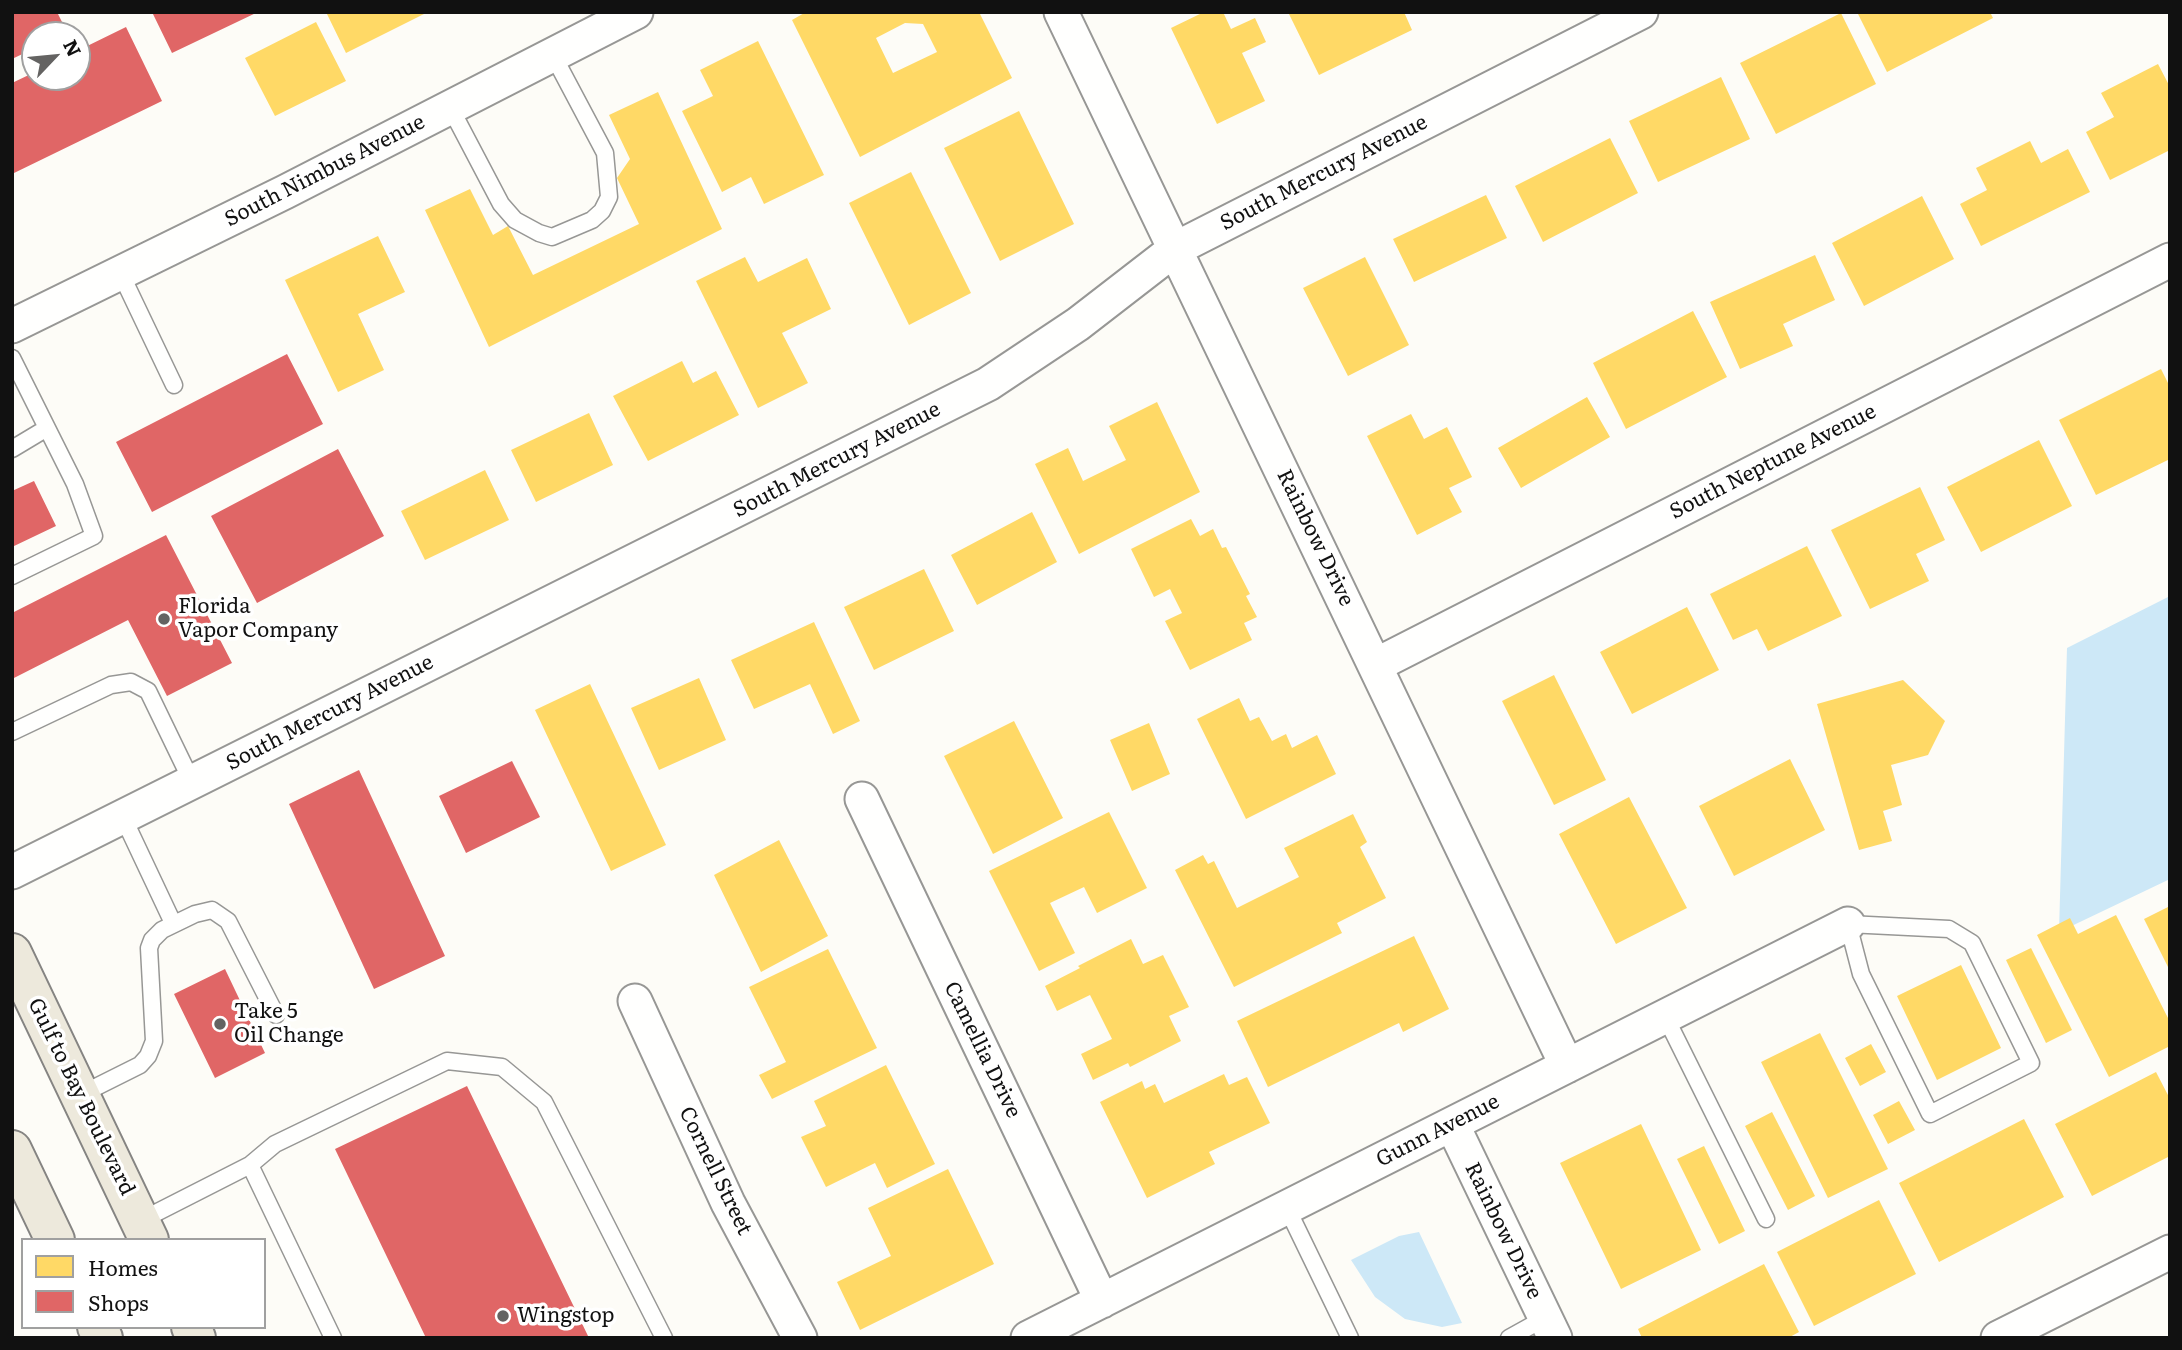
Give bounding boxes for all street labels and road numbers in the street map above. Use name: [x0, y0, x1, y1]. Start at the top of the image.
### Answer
street label: South Nimbus Avenue: [221, 110, 429, 232]
street label: South Mercury Avenue: [1216, 110, 1432, 236]
street label: South Mercury Avenue: [729, 397, 945, 523]
street label: South Neptune Avenue: [1666, 399, 1880, 525]
street label: Rainbow Drive: [1271, 466, 1359, 610]
street label: South Mercury Avenue: [222, 650, 438, 776]
street label: Camellia Drive: [938, 978, 1026, 1122]
street label: Gulf to Bay Boulevard: [22, 994, 140, 1200]
street label: Gunn Avenue: [1372, 1089, 1504, 1173]
street label: Cornell Street: [673, 1103, 757, 1239]
street label: Rainbow Drive: [1459, 1159, 1547, 1303]

